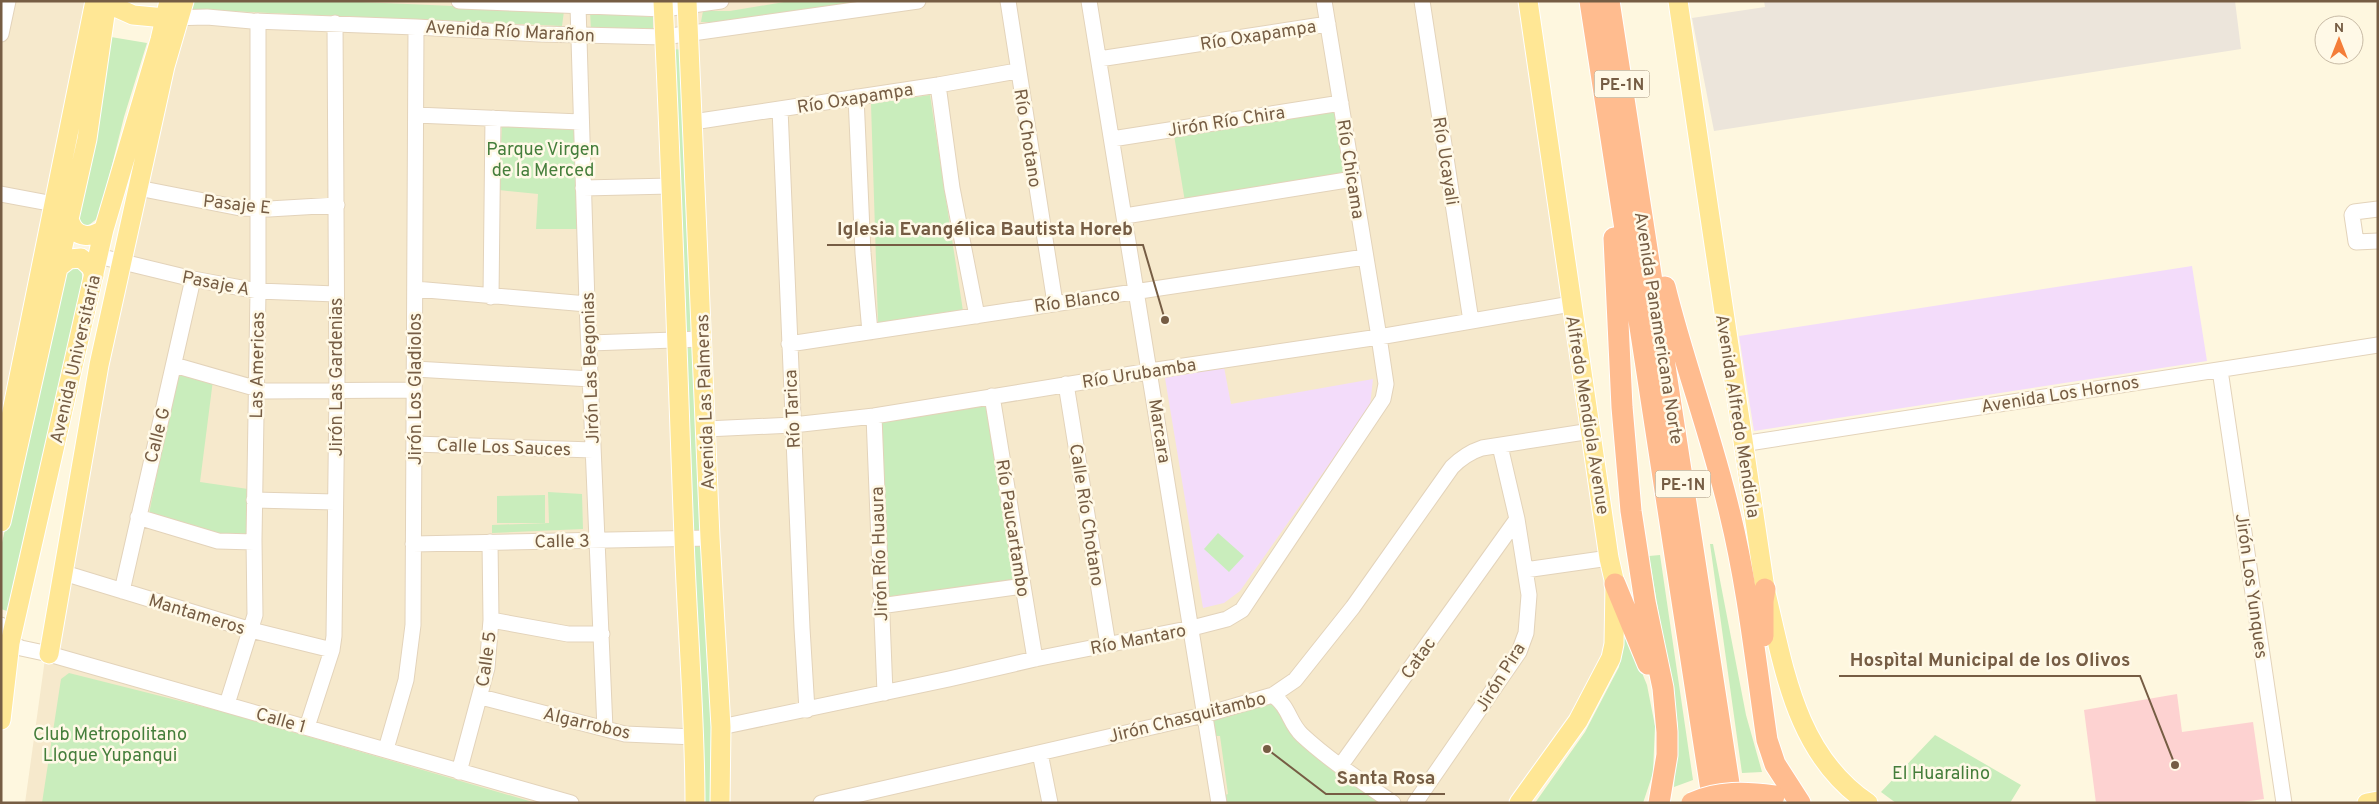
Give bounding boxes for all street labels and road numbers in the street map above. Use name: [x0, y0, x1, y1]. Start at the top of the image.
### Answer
street label: Río Oxapampa: [1198, 16, 1318, 57]
street label: Avenida Río Marañon: [425, 17, 595, 48]
road number: PE-1N: [1594, 70, 1650, 98]
street label: Río Oxapampa: [795, 79, 915, 120]
street label: Río Chotano: [1007, 87, 1046, 189]
street label: Jirón Río Chira: [1166, 102, 1287, 143]
street label: Río Ucayali: [1426, 115, 1463, 207]
street label: Río Chicama: [1330, 118, 1369, 221]
street label: Pasaje E: [202, 191, 272, 220]
street label: Avenida Panamericana Norte: [1628, 210, 1687, 446]
street label: Pasaje A: [180, 267, 252, 302]
street label: Avenida Universitaria: [46, 273, 107, 446]
street label: Río Blanco: [1033, 284, 1122, 319]
street label: Jirón Las Begonias: [577, 292, 606, 444]
street label: Jirón Las Gardenias: [326, 298, 349, 456]
street label: Las Americas: [246, 311, 271, 419]
street label: Jirón Los Gladiolos: [405, 313, 428, 465]
street label: Avenida Alfredo Mendiola: [1709, 313, 1764, 520]
street label: Avenida Las Palmeras: [692, 314, 721, 490]
street label: Alfredo Mendiola Avenue: [1559, 314, 1614, 516]
street label: Río Urubamba: [1080, 354, 1198, 395]
street label: Río Tarica: [780, 369, 807, 449]
street label: Avenida Los Hornos: [1980, 372, 2141, 419]
street label: Marcara: [1142, 397, 1175, 465]
street label: Calle G: [140, 405, 176, 466]
street label: Calle Los Sauces: [436, 435, 572, 462]
street label: Calle Río Chotano: [1063, 442, 1108, 588]
street label: Río Paucartambo: [989, 458, 1034, 599]
road number: PE-1N: [1656, 470, 1710, 498]
street label: Jirón Río Huaura: [867, 486, 894, 622]
street label: Jirón Los Yunques: [2229, 512, 2272, 660]
street label: Calle 3: [534, 531, 590, 554]
street label: Mantameros: [145, 590, 248, 641]
street label: Río Mantaro: [1088, 620, 1188, 661]
street label: Calle 5: [472, 630, 503, 688]
street label: Catac: [1397, 633, 1442, 684]
street label: Jirón Pira: [1471, 639, 1532, 717]
street label: Jirón Chasquitambo: [1106, 688, 1269, 749]
street label: Calle 1: [253, 703, 308, 740]
street label: Algarrobos: [541, 703, 633, 746]

